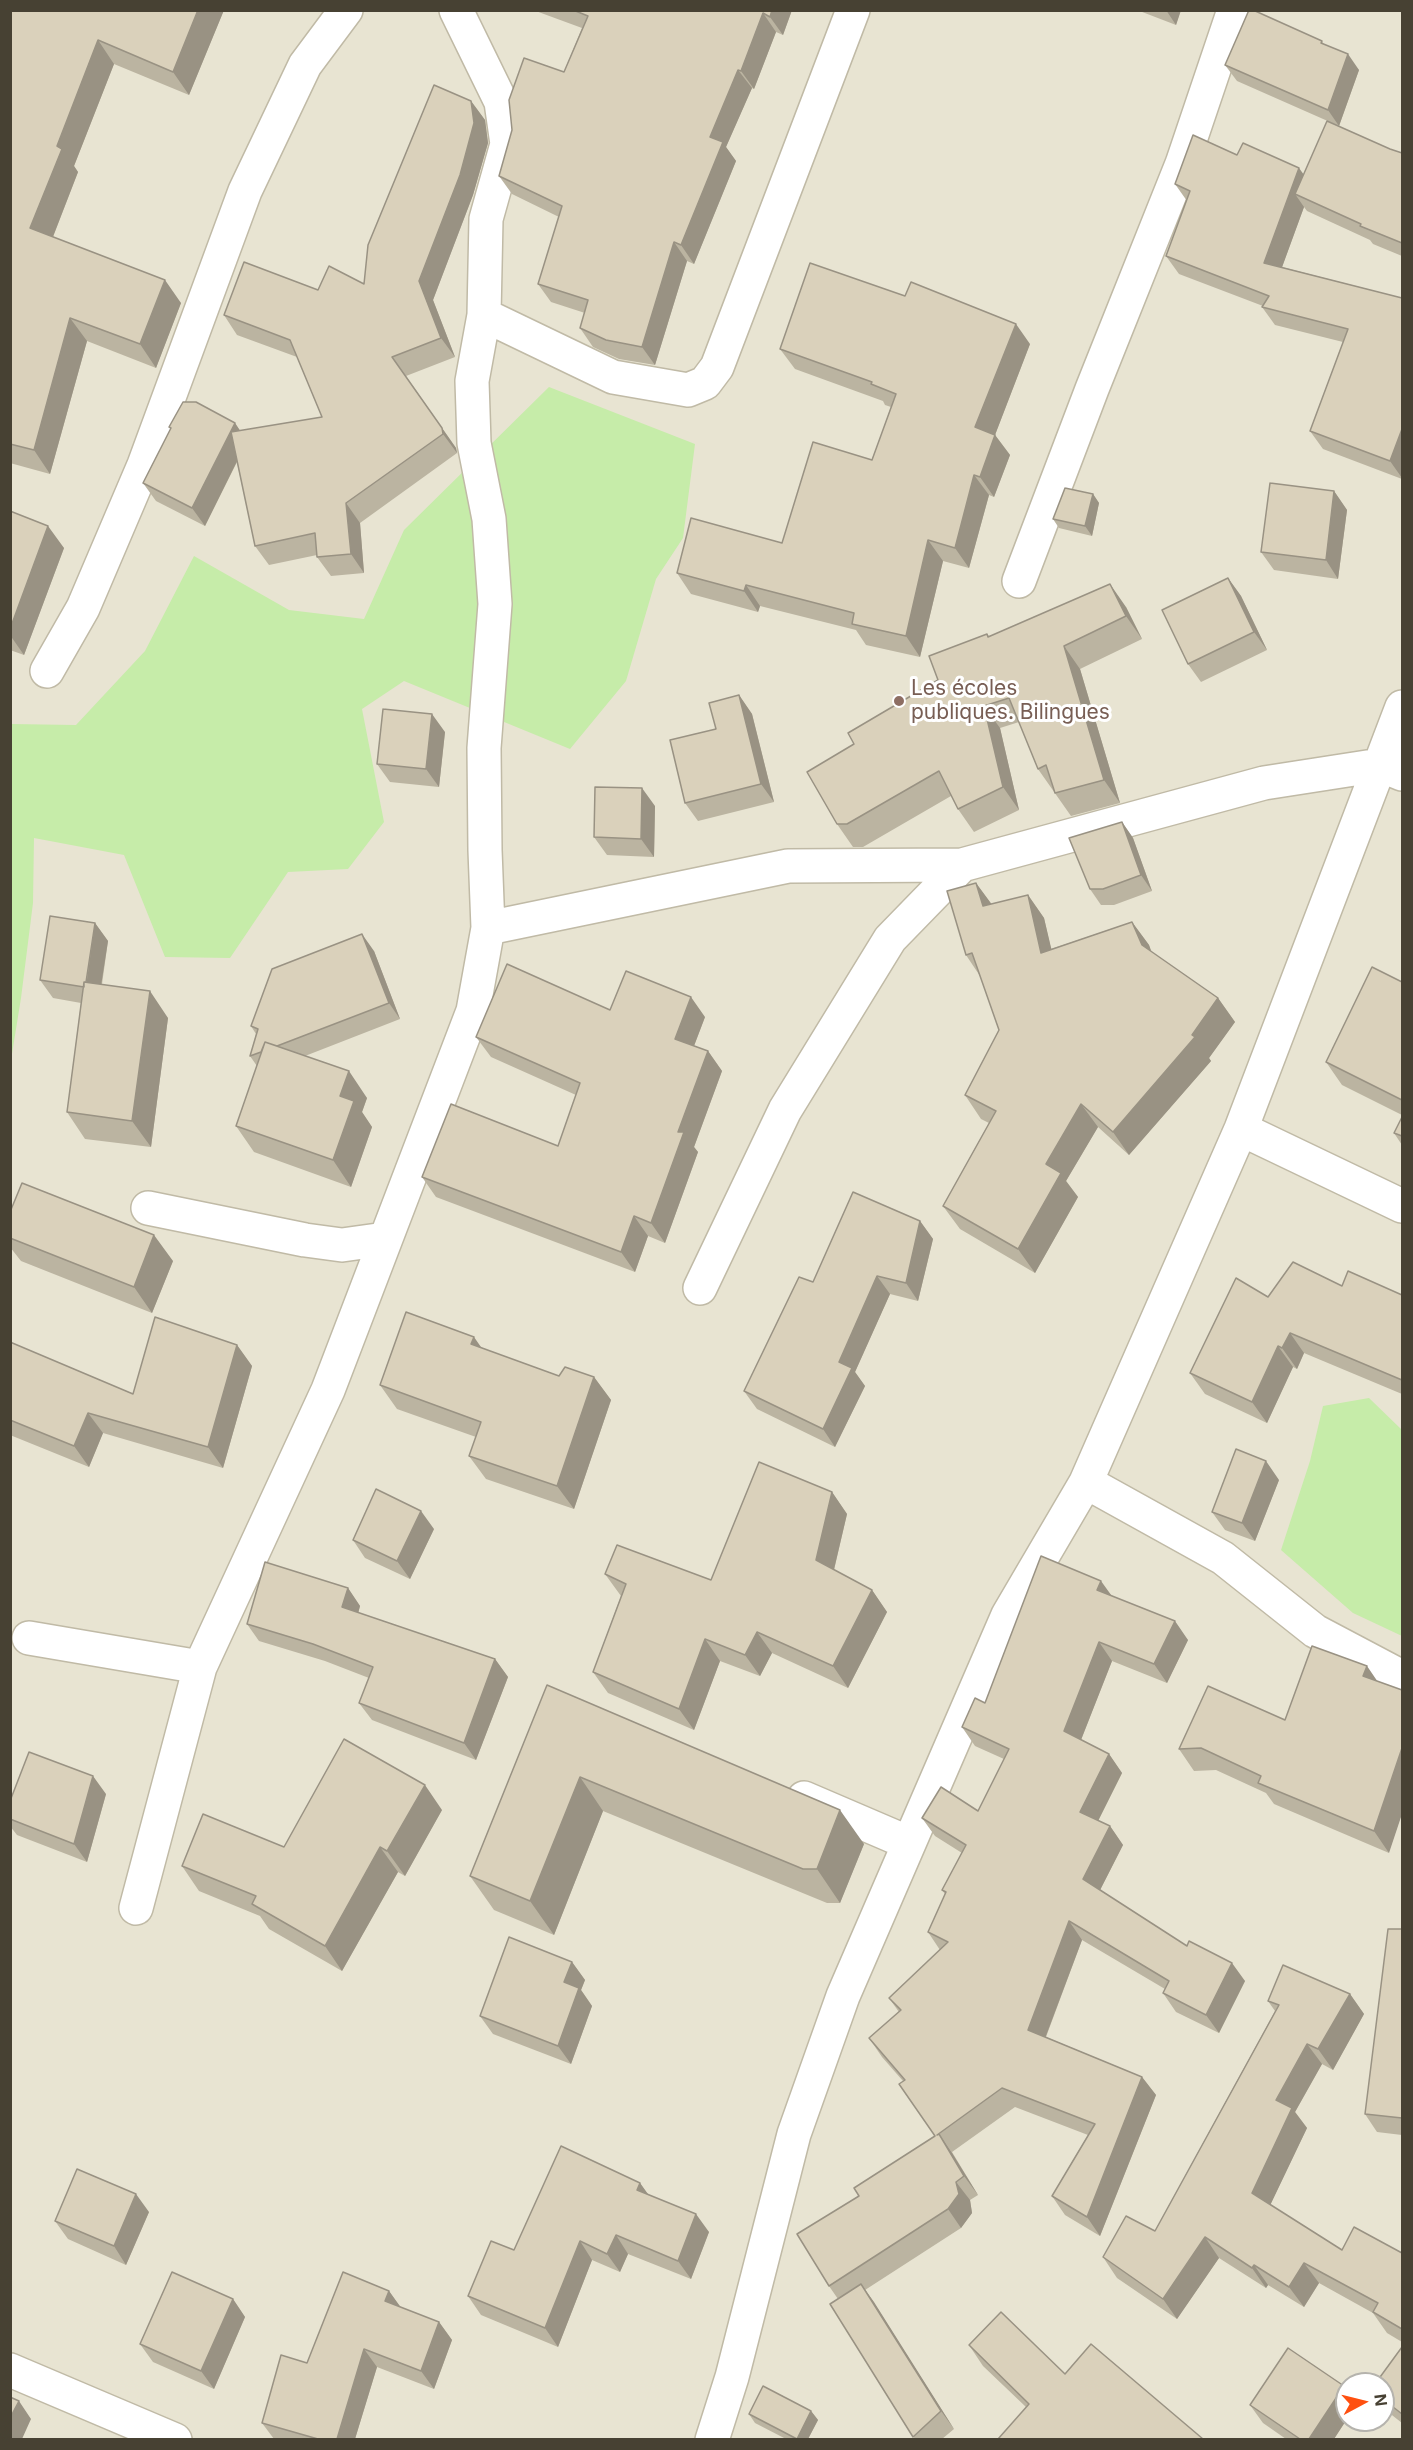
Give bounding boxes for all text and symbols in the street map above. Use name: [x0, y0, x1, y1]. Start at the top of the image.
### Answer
place label: Les écoles publiques. Bilingues: [911, 676, 1110, 726]
marker: Les écoles publiques. Bilingues: [892, 694, 906, 708]
north arrow: [1335, 2372, 1395, 2432]
text: N: [1370, 2393, 1392, 2407]

